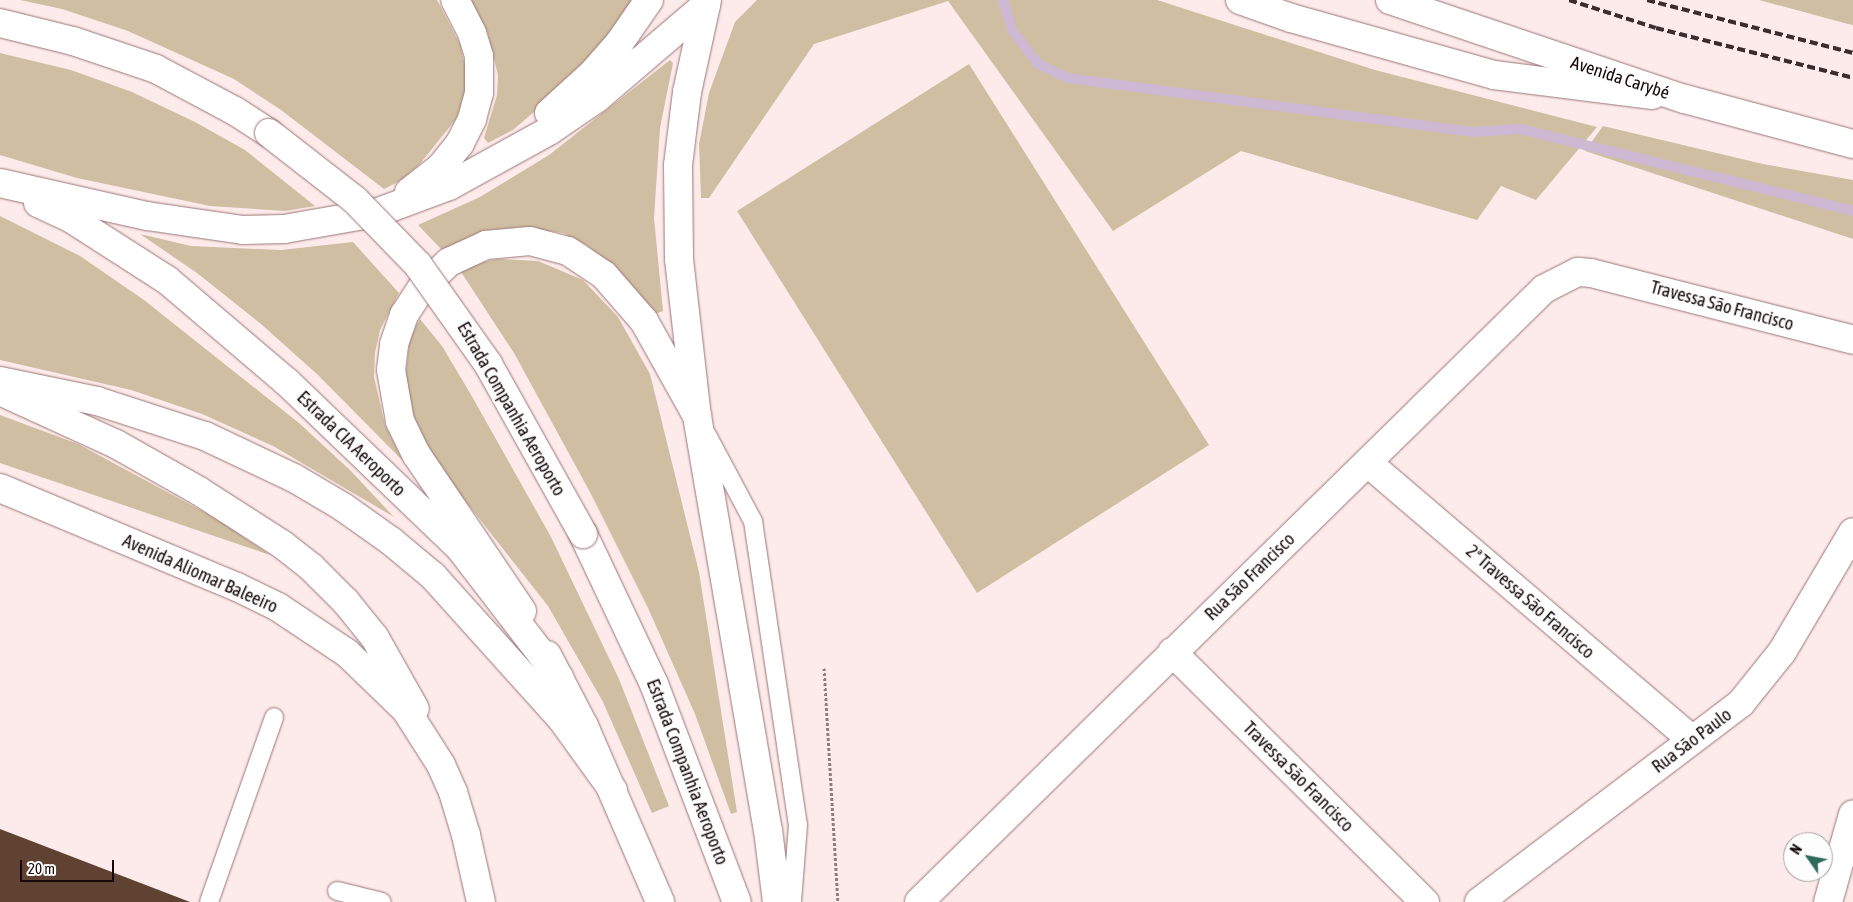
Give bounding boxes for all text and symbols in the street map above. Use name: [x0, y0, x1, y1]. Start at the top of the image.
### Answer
street label: Avenida Carybé: [1568, 52, 1672, 104]
street label: Travessa São Francisco: [1648, 277, 1796, 335]
street label: Estrada Companhia Aeroporto: [452, 318, 570, 500]
street label: Estrada CIA Aeroporto: [292, 387, 410, 501]
street label: Rua São Francisco: [1201, 529, 1299, 625]
street label: Avenida Aliomar Baleeiro: [119, 530, 281, 618]
street label: 2ª Travessa São Francisco: [1462, 540, 1598, 664]
street label: Estrada Companhia Aeroporto: [642, 676, 732, 868]
street label: Rua São Paulo: [1648, 704, 1736, 778]
street label: Travessa São Francisco: [1238, 717, 1358, 837]
north arrow: [1783, 832, 1833, 882]
text: N: [1787, 842, 1805, 857]
scale bar: [22, 850, 116, 882]
text: 20 m: [28, 860, 55, 877]

